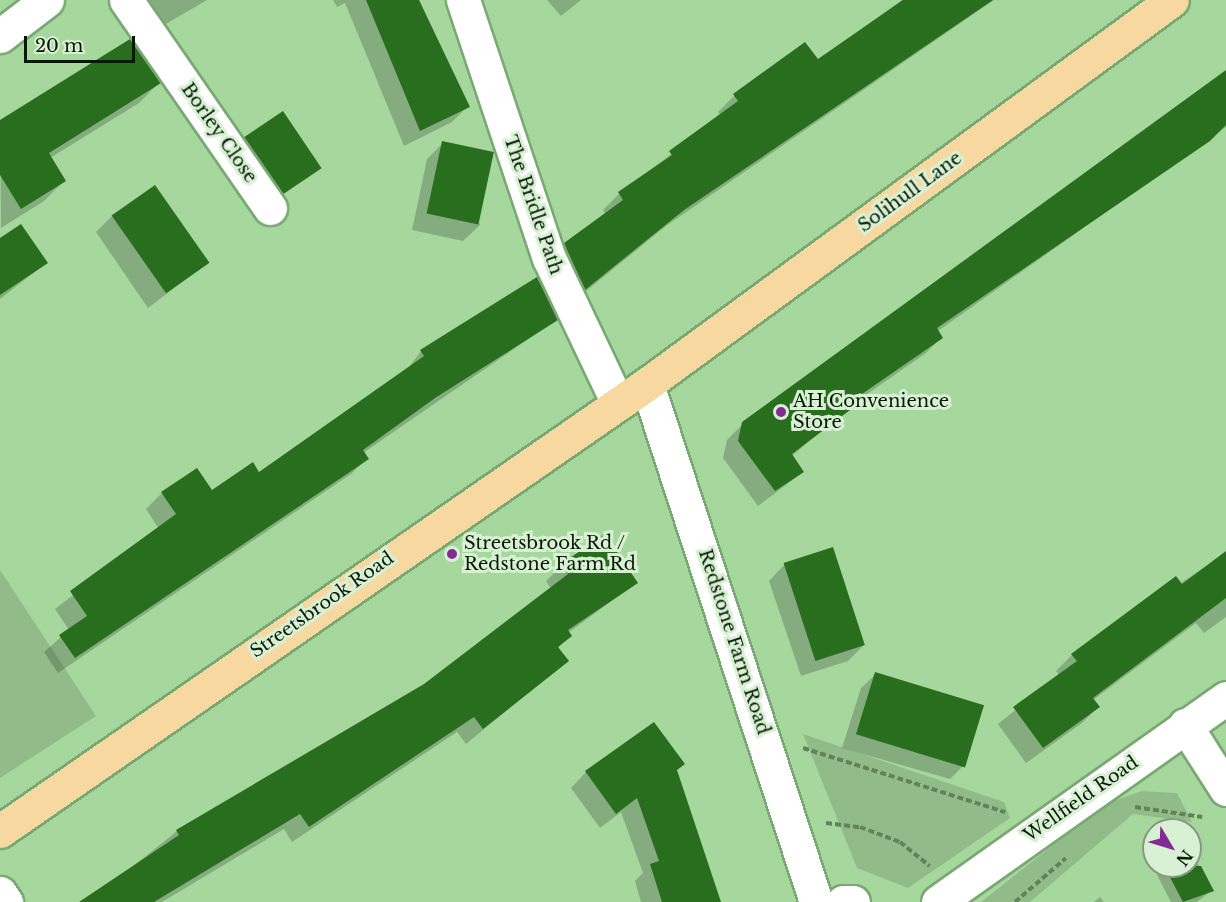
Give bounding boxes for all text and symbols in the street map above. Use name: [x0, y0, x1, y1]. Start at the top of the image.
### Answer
scale bar: [27, 24, 138, 62]
text: 20 m: [35, 35, 83, 57]
street label: Borley Close: [177, 79, 261, 187]
street label: The Bridle Path: [499, 133, 567, 277]
street label: Solihull Lane: [854, 147, 966, 237]
place label: AH Convenience Store: [793, 391, 949, 434]
marker: AH Convenience Store: [774, 405, 788, 419]
place label: Streetsbrook Rd / Redstone Farm Rd: [464, 533, 636, 576]
street label: Streetsbrook Road: [246, 547, 398, 663]
marker: Streetsbrook Rd / Redstone Farm Rd: [445, 547, 459, 561]
street label: Redstone Farm Road: [694, 547, 774, 737]
street label: Wellfield Road: [1020, 751, 1142, 847]
north arrow: [1142, 818, 1202, 878]
text: N: [1172, 846, 1197, 870]

